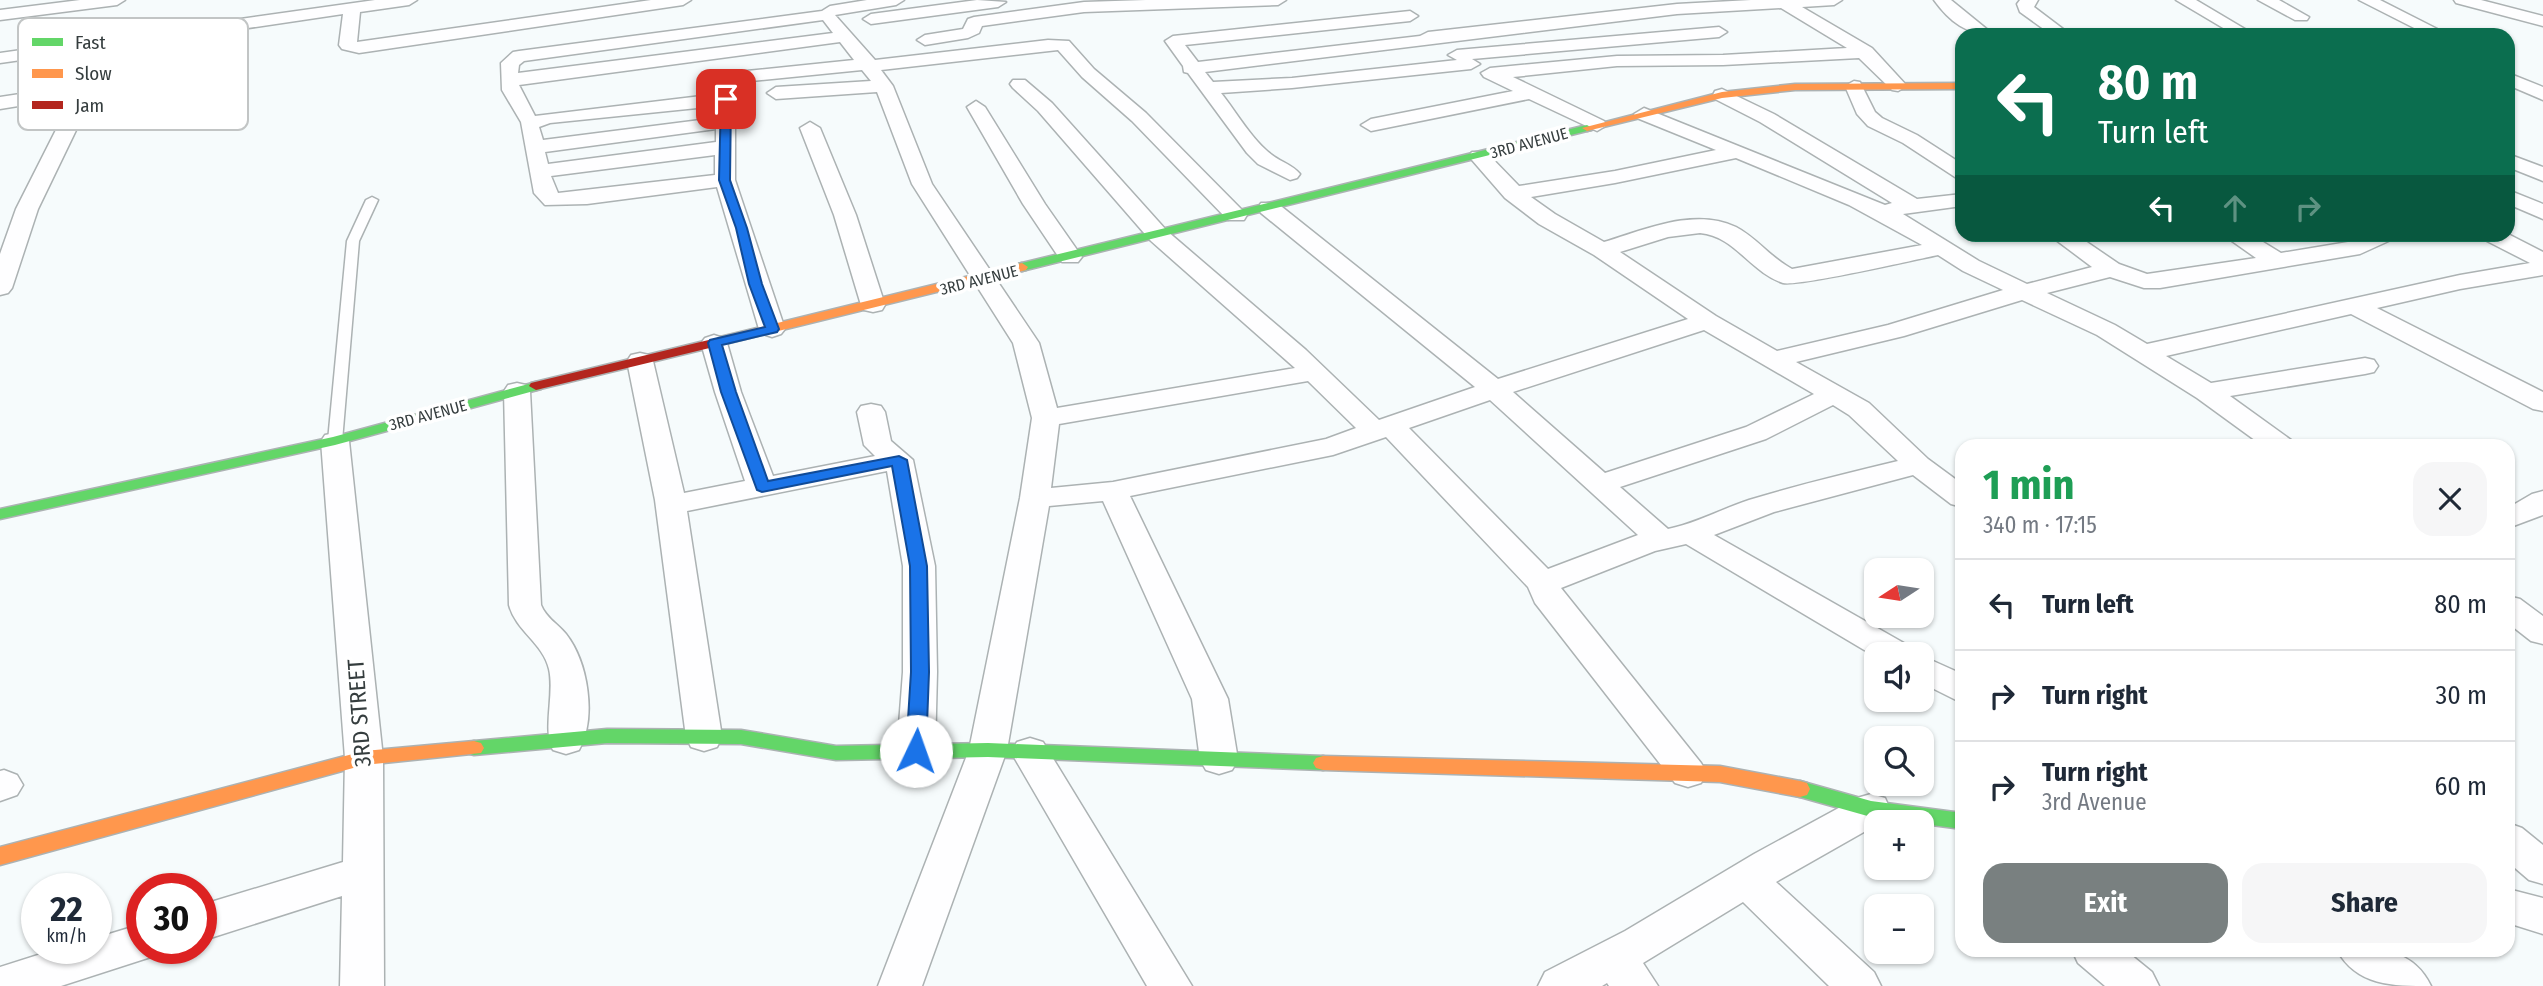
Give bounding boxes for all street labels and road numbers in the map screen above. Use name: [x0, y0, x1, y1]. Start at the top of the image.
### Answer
street label: 3RD AVENUE: [1488, 124, 1570, 162]
street label: 3RD AVENUE: [938, 261, 1020, 299]
street label: 3RD AVENUE: [387, 396, 469, 434]
street label: 3RD STREET: [341, 658, 377, 768]

